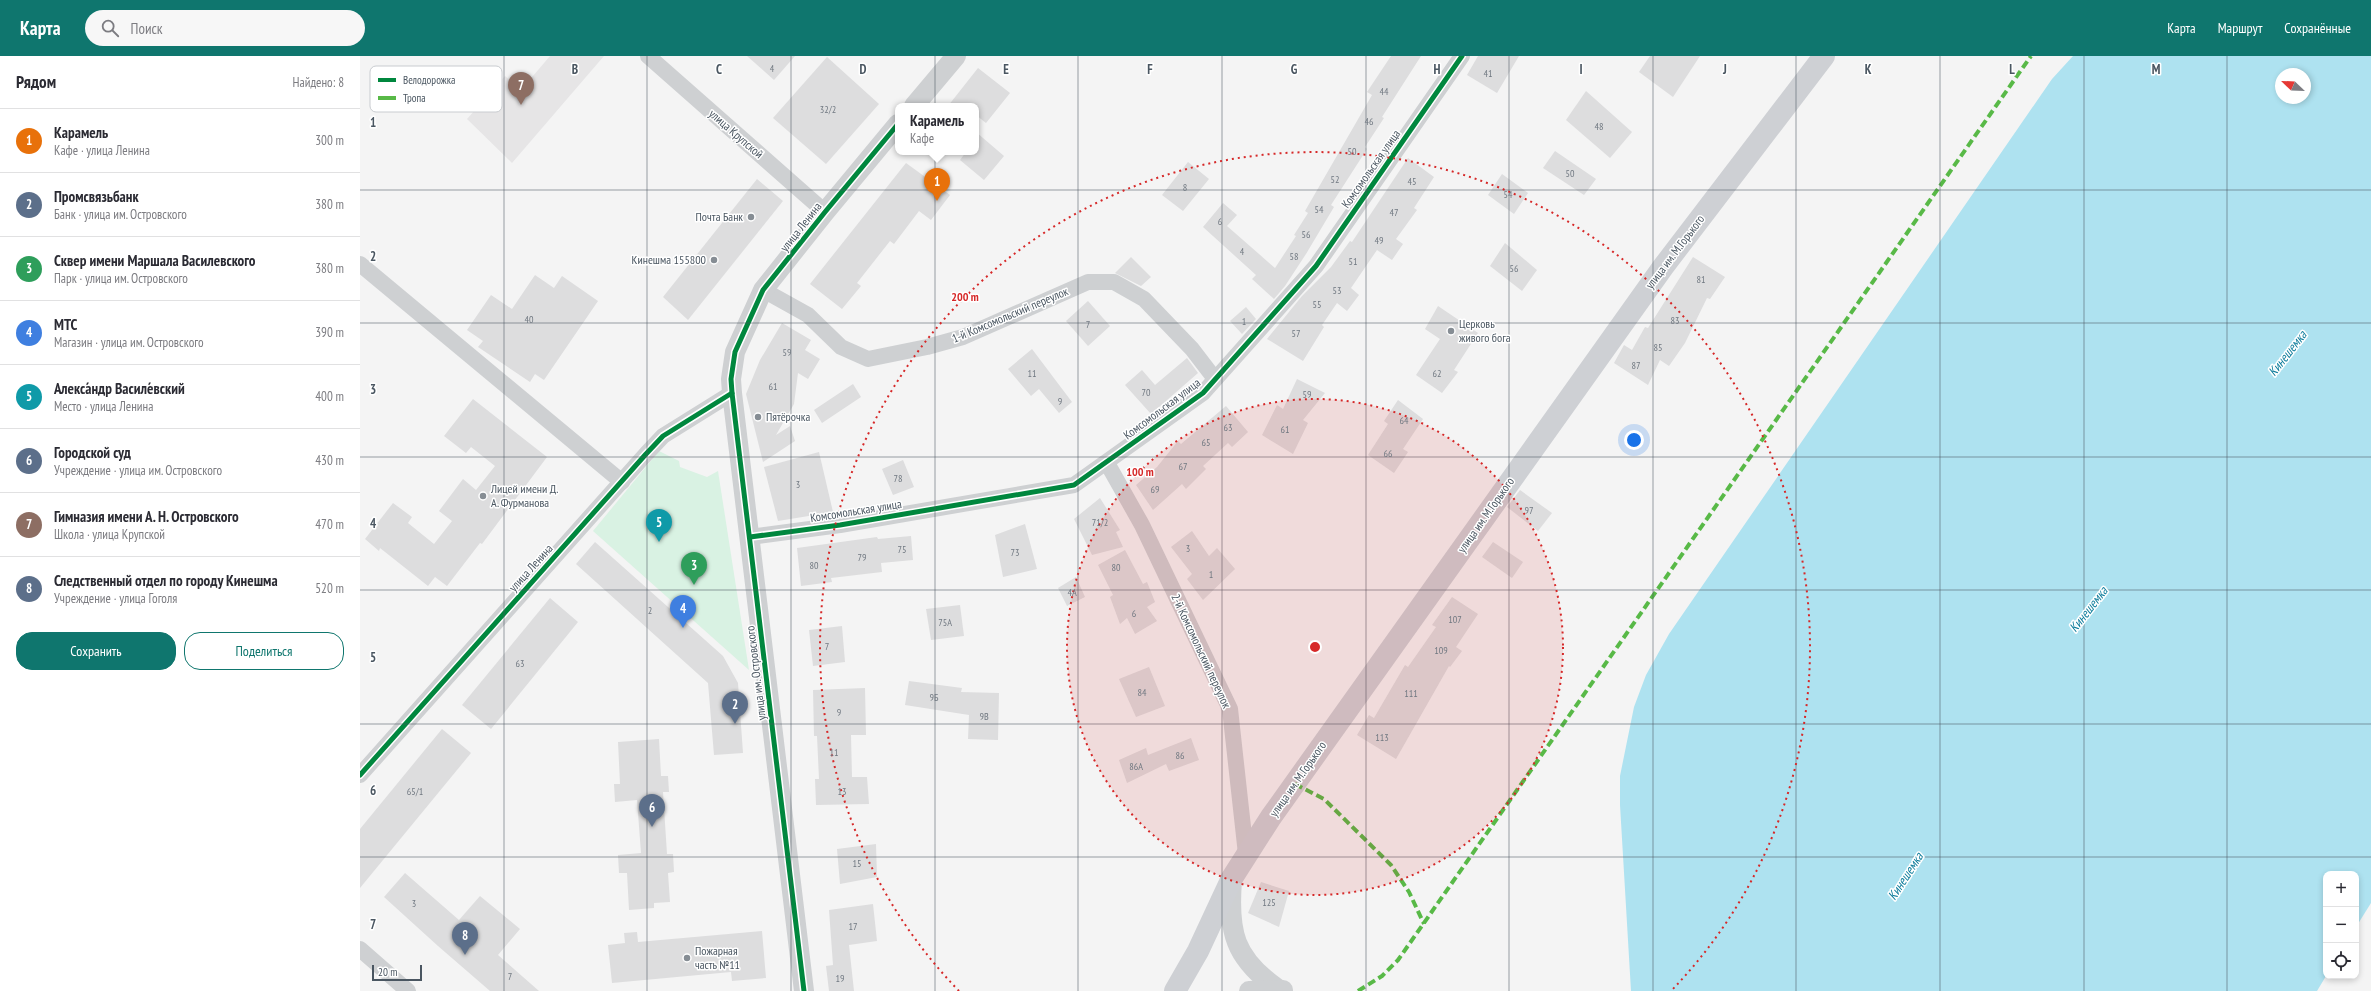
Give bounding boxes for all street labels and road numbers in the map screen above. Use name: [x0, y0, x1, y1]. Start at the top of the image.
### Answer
street label: улица Крупской: [706, 106, 767, 161]
street label: Комсомольская улица: [1338, 126, 1403, 211]
street label: улица Ленина: [777, 199, 825, 254]
street label: улица им. М.Горького: [1642, 212, 1707, 292]
street label: 1-й Комсомольский переулок: [949, 283, 1070, 346]
street label: Комсомольская улица: [1120, 375, 1203, 442]
street label: улица им. М.Горького: [1454, 474, 1517, 555]
street label: Комсомольская улица: [809, 496, 903, 525]
street label: улица Ленина: [505, 541, 556, 594]
street label: 2-й Комсомольский переулок: [1168, 591, 1235, 711]
street label: улица им. Островского: [742, 625, 769, 721]
street label: улица им. М.Горького: [1266, 738, 1329, 819]

